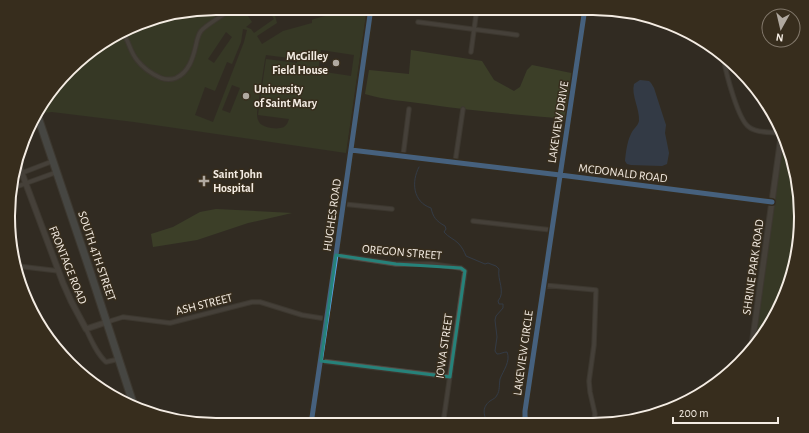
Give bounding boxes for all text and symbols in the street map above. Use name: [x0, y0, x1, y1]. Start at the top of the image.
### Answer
north arrow: [761, 8, 801, 48]
text: N: [775, 31, 784, 43]
place label: McGilley Field House: [272, 50, 329, 76]
marker: McGilley Field House: [331, 58, 341, 68]
street label: LAKEVIEW DRIVE: [546, 80, 570, 164]
place label: University of Saint Mary: [254, 83, 318, 110]
marker: University of Saint Mary: [241, 91, 251, 101]
street label: MCDONALD ROAD: [578, 162, 668, 184]
place label: Saint John Hospital: [213, 168, 262, 194]
marker: Saint John Hospital: [198, 175, 210, 187]
street label: HUGHES ROAD: [321, 178, 343, 252]
street label: SOUTH 4TH STREET: [76, 210, 118, 303]
street label: SHRINE PARK ROAD: [740, 218, 766, 315]
street label: FRONTAGE ROAD: [47, 224, 89, 306]
street label: OREGON STREET: [361, 243, 443, 261]
street label: ASH STREET: [174, 291, 234, 317]
street label: LAKEVIEW CIRCLE: [511, 309, 535, 396]
street label: IOWA STREET: [434, 313, 454, 379]
scale bar: [673, 399, 778, 425]
text: 200 m: [679, 407, 709, 419]

